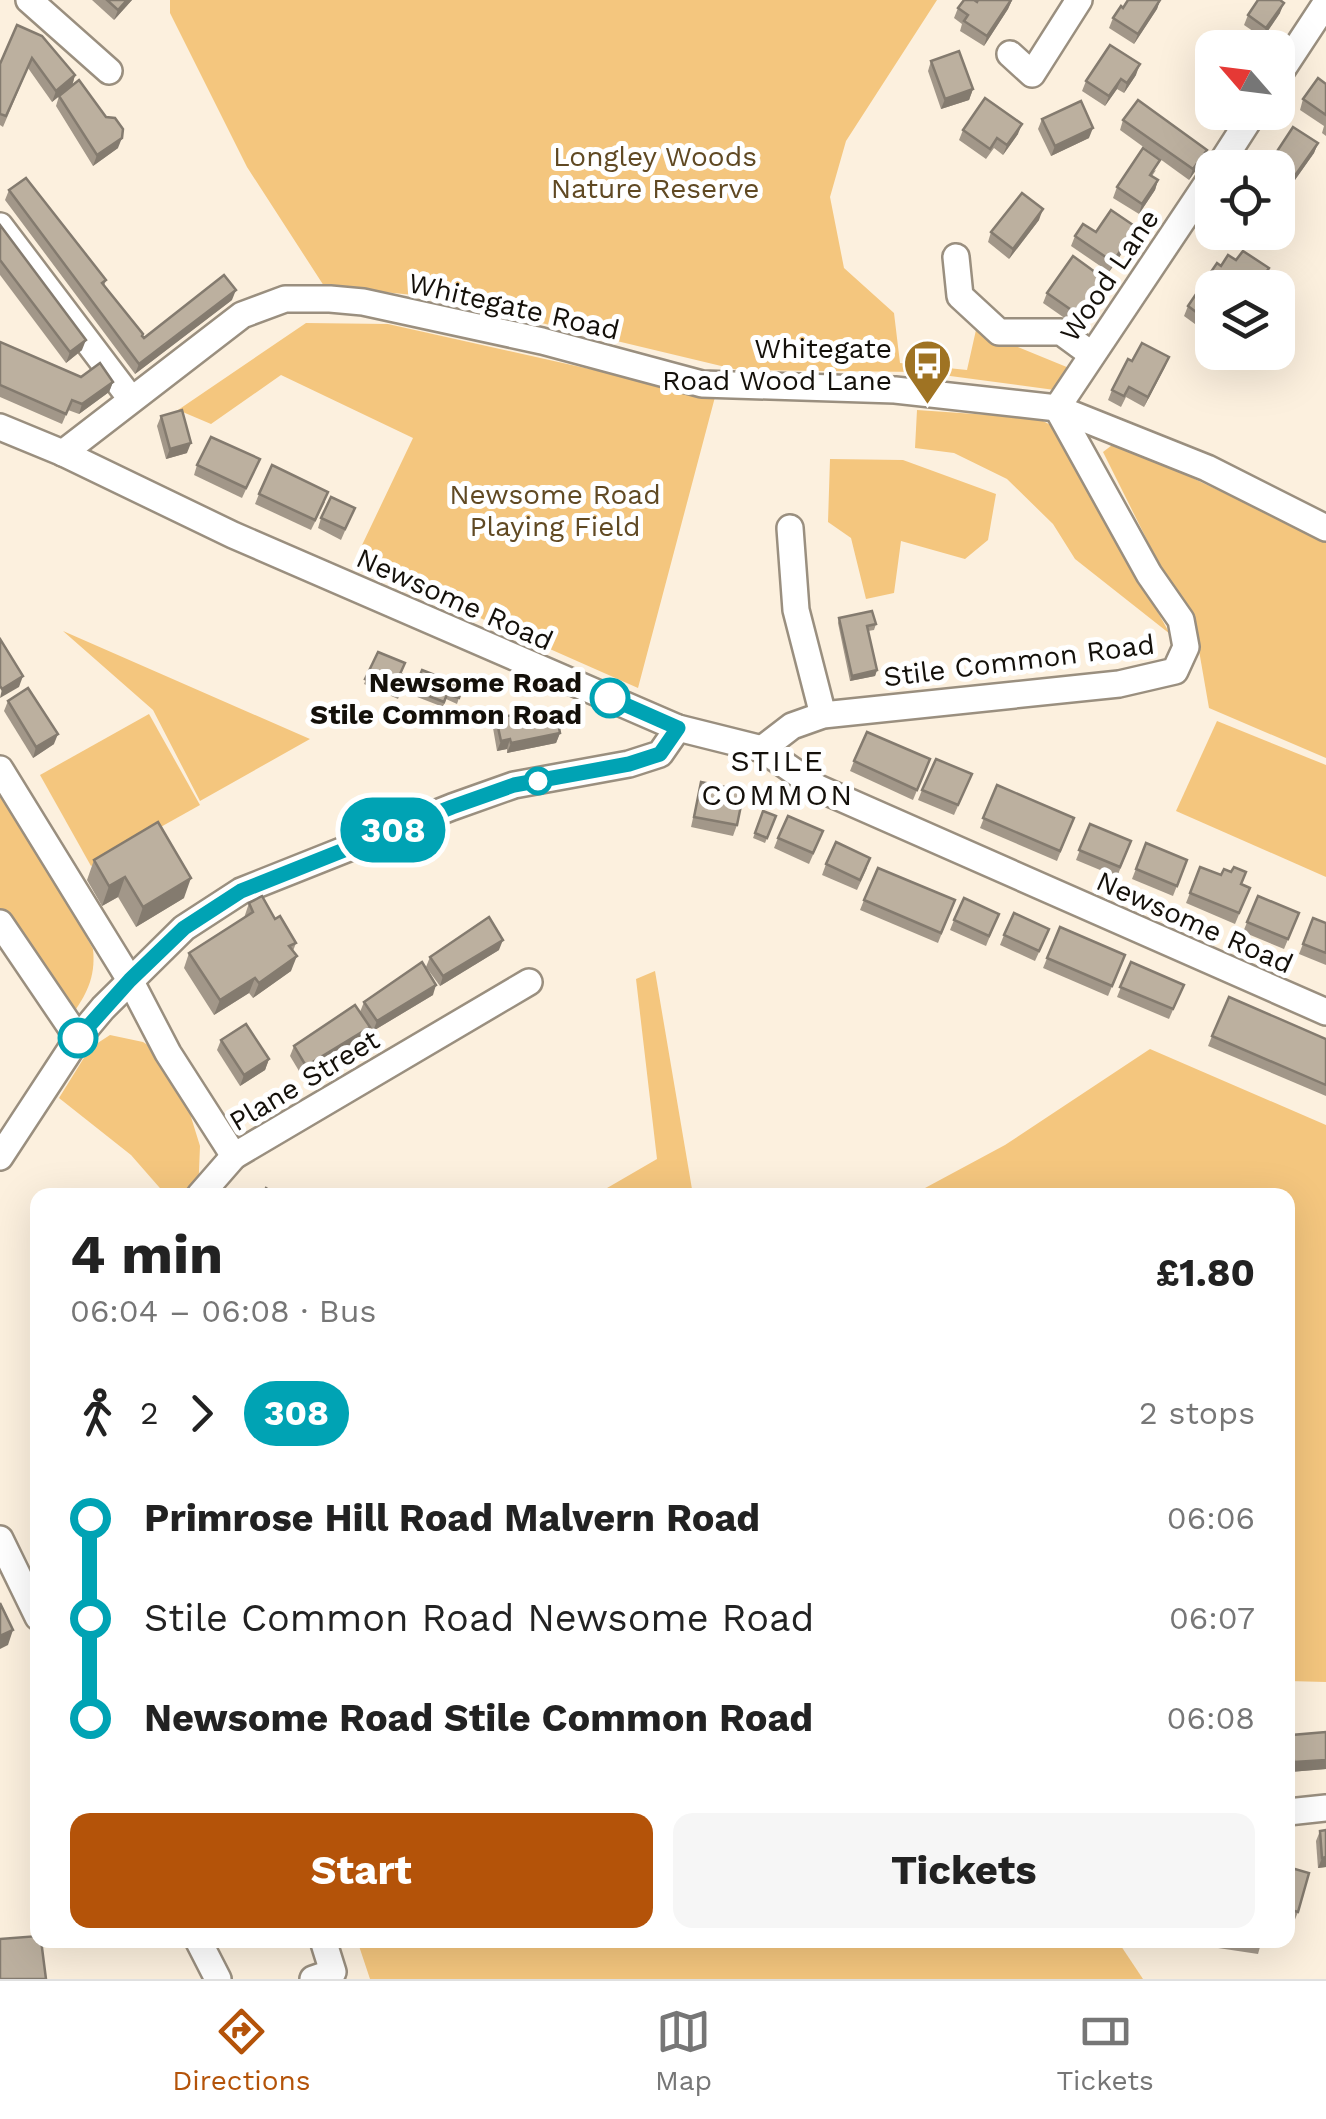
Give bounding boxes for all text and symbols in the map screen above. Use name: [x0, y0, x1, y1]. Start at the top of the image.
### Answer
north arrow: [1195, 30, 1295, 130]
map controls: [1195, 30, 1295, 370]
park label: Longley Woods Nature Reserve: [551, 140, 759, 205]
button: locate: [1195, 150, 1295, 250]
street label: Wood Lane: [1053, 203, 1166, 348]
street label: Whitegate Road: [405, 266, 623, 347]
button: layers: [1195, 270, 1295, 370]
place label: Whitegate Road Wood Lane: [662, 332, 892, 397]
bus stop icon: Whitegate Road Wood Lane: [901, 338, 953, 406]
park label: Newsome Road Playing Field: [449, 478, 661, 543]
street label: Newsome Road: [351, 541, 558, 658]
street label: Stile Common Road: [882, 627, 1156, 693]
place label: Newsome Road Stile Common Road: [310, 666, 582, 731]
marker: Newsome Road Stile Common Road: [591, 679, 629, 717]
district label: STILE COMMON: [701, 743, 855, 812]
unlabelled marker: [525, 768, 551, 794]
line badge: 308: [336, 798, 450, 862]
text: 308: [360, 809, 426, 851]
street label: Newsome Road: [1091, 864, 1298, 981]
unlabelled marker: [59, 1019, 97, 1057]
street label: Plane Street: [223, 1023, 385, 1138]
text: 4 min: [70, 1222, 223, 1286]
text: £1.80: [1156, 1251, 1255, 1295]
text: 06:04 – 06:08 · Bus: [70, 1292, 376, 1330]
icon: walk: [70, 1386, 125, 1441]
icon: forward: [174, 1386, 229, 1441]
text: 308: [264, 1392, 329, 1434]
text: 2: [140, 1394, 159, 1432]
text: 2 stops: [1139, 1394, 1255, 1432]
text: Primrose Hill Road Malvern Road: [144, 1496, 760, 1540]
text: 06:06: [1167, 1499, 1255, 1537]
text: Stile Common Road Newsome Road: [144, 1596, 814, 1640]
text: 06:07: [1169, 1599, 1255, 1637]
text: Newsome Road Stile Common Road: [144, 1696, 813, 1740]
text: 06:08: [1167, 1699, 1255, 1737]
button: Start: [70, 1813, 653, 1928]
button: Tickets: [673, 1813, 1255, 1928]
tab: Directions: [172, 2004, 311, 2097]
tab: Map: [655, 2004, 712, 2097]
tab: Tickets: [1057, 2004, 1154, 2097]

